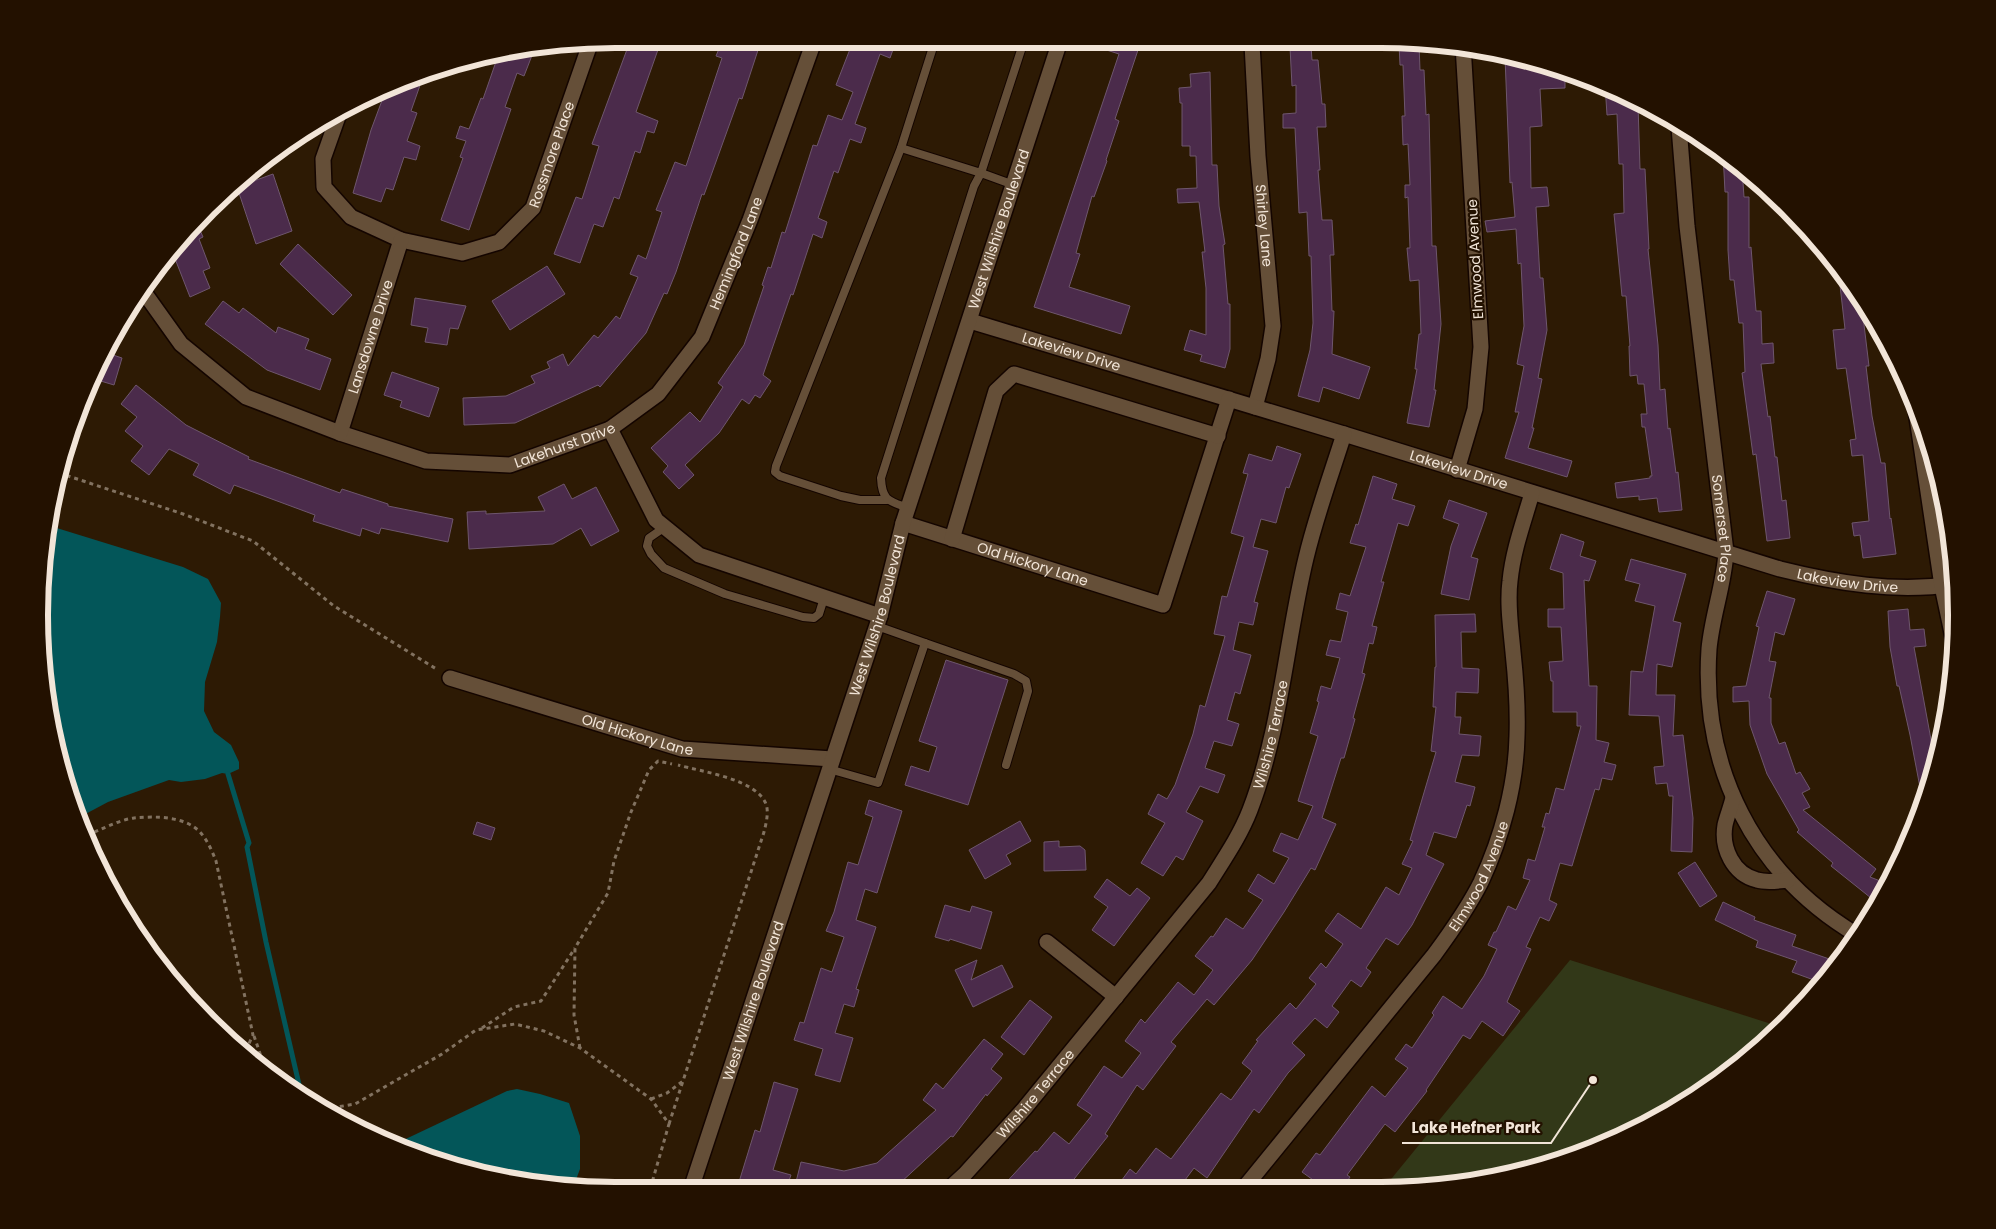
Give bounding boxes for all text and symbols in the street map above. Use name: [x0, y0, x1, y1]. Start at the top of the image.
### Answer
street label: Rossmore Place: [524, 98, 579, 210]
street label: West Wilshire Boulevard: [963, 147, 1034, 312]
street label: Shirley Lane: [1251, 183, 1278, 268]
street label: Hemingford Lane: [704, 194, 768, 313]
street label: Elmwood Avenue: [1462, 198, 1488, 320]
street label: Lansdowne Drive: [343, 277, 398, 396]
street label: Lakeview Drive: [1020, 327, 1123, 376]
street label: Lakehurst Drive: [511, 418, 620, 473]
street label: Lakeview Drive: [1407, 445, 1511, 494]
street label: Somerset Place: [1707, 473, 1736, 584]
street label: West Wilshire Boulevard: [844, 533, 910, 699]
street label: Old Hickory Lane: [975, 537, 1091, 591]
street label: Lakeview Drive: [1795, 563, 1899, 597]
street label: Wilshire Terrace: [1248, 678, 1293, 792]
street label: Old Hickory Lane: [579, 709, 694, 760]
street label: Elmwood Avenue: [1444, 818, 1513, 935]
street label: West Wilshire Boulevard: [717, 918, 789, 1083]
street label: Wilshire Terrace: [992, 1045, 1079, 1143]
callout: Lake Hefner Park: [1402, 1113, 1551, 1143]
text: Lake Hefner Park: [1412, 1117, 1541, 1138]

